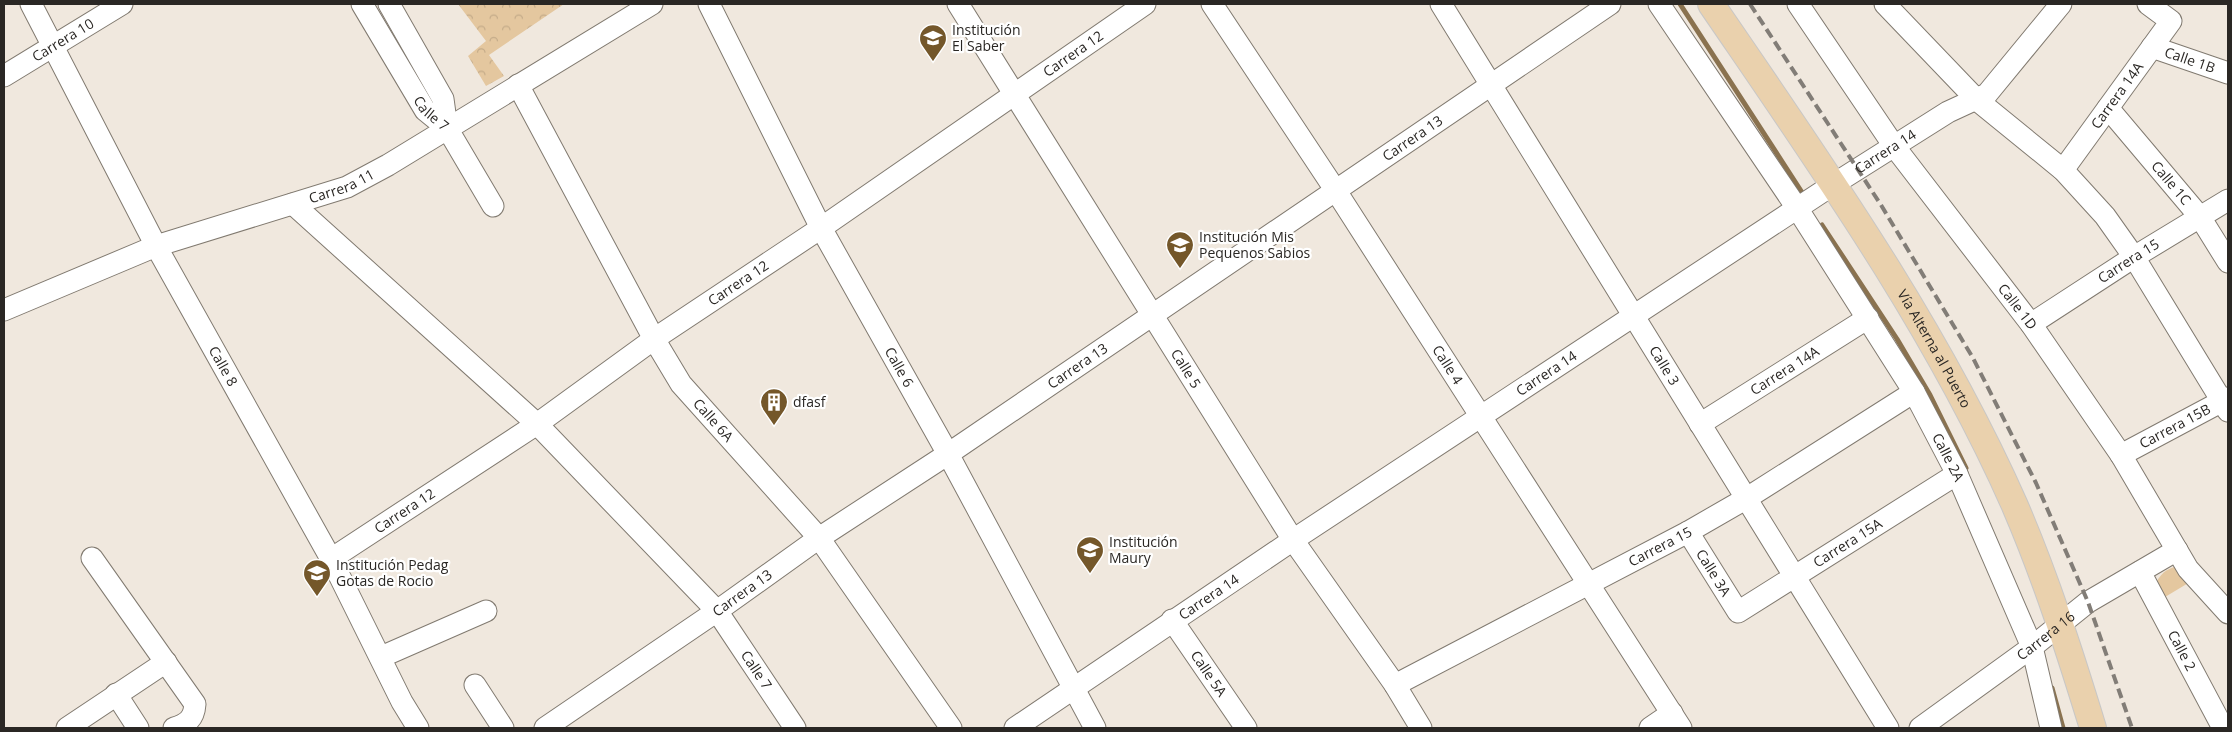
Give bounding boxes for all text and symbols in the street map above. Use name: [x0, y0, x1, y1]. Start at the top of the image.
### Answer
street label: Carrera 10: [28, 14, 97, 66]
place label: Institución El Saber: [952, 20, 1021, 55]
school or university icon: Institución El Saber: [918, 23, 948, 62]
street label: Carrera 12: [1039, 26, 1107, 81]
street label: Calle 1B: [2162, 42, 2218, 77]
street label: Carrera 14A: [2086, 58, 2147, 132]
street label: Calle 7: [410, 92, 453, 135]
street label: Carrera 13: [1378, 111, 1446, 165]
street label: Carrera 14: [1851, 125, 1919, 178]
street label: Calle 1C: [2148, 157, 2196, 209]
street label: Carrera 11: [306, 164, 377, 207]
place label: Institución Mis Pequenos Sabios: [1199, 227, 1311, 262]
school or university icon: Institución Mis Pequenos Sabios: [1165, 230, 1195, 269]
street label: Carrera 15: [2094, 234, 2162, 287]
street label: Carrera 12: [704, 256, 772, 310]
street label: Calle 1D: [1994, 279, 2042, 333]
street label: Vía Alterna al Puerto: [1893, 286, 1976, 411]
street label: Carrera 13: [1043, 338, 1111, 393]
street label: Calle 4: [1428, 341, 1468, 388]
street label: Carrera 14A: [1746, 341, 1822, 399]
street label: Calle 8: [205, 342, 242, 389]
street label: Calle 3: [1645, 342, 1684, 389]
street label: Calle 6: [881, 343, 918, 390]
street label: Calle 5: [1167, 345, 1206, 392]
street label: Carrera 14: [1512, 346, 1580, 400]
building icon: dfasf: [759, 387, 789, 426]
place label: dfasf: [793, 392, 827, 411]
street label: Calle 6A: [689, 394, 738, 446]
street label: Carrera 15B: [2136, 399, 2214, 453]
street label: Calle 2A: [1928, 430, 1969, 484]
street label: Carrera 12: [370, 483, 438, 537]
street label: Carrera 15A: [1809, 514, 1886, 571]
street label: Carrera 15: [1625, 522, 1695, 571]
place label: Institución Maury: [1109, 532, 1178, 567]
school or university icon: Institución Maury: [1075, 535, 1105, 574]
street label: Calle 3A: [1692, 545, 1736, 600]
place label: Institución Pedag Gotas de Rocio: [336, 555, 449, 590]
school or university icon: Institución Pedag Gotas de Rocio: [302, 558, 332, 597]
street label: Carrera 13: [708, 565, 776, 620]
street label: Carrera 14: [1175, 569, 1243, 624]
street label: Carrera 16: [2013, 606, 2078, 664]
street label: Calle 2: [2164, 627, 2201, 674]
street label: Calle 7: [737, 646, 777, 693]
street label: Calle 5A: [1187, 646, 1232, 700]

